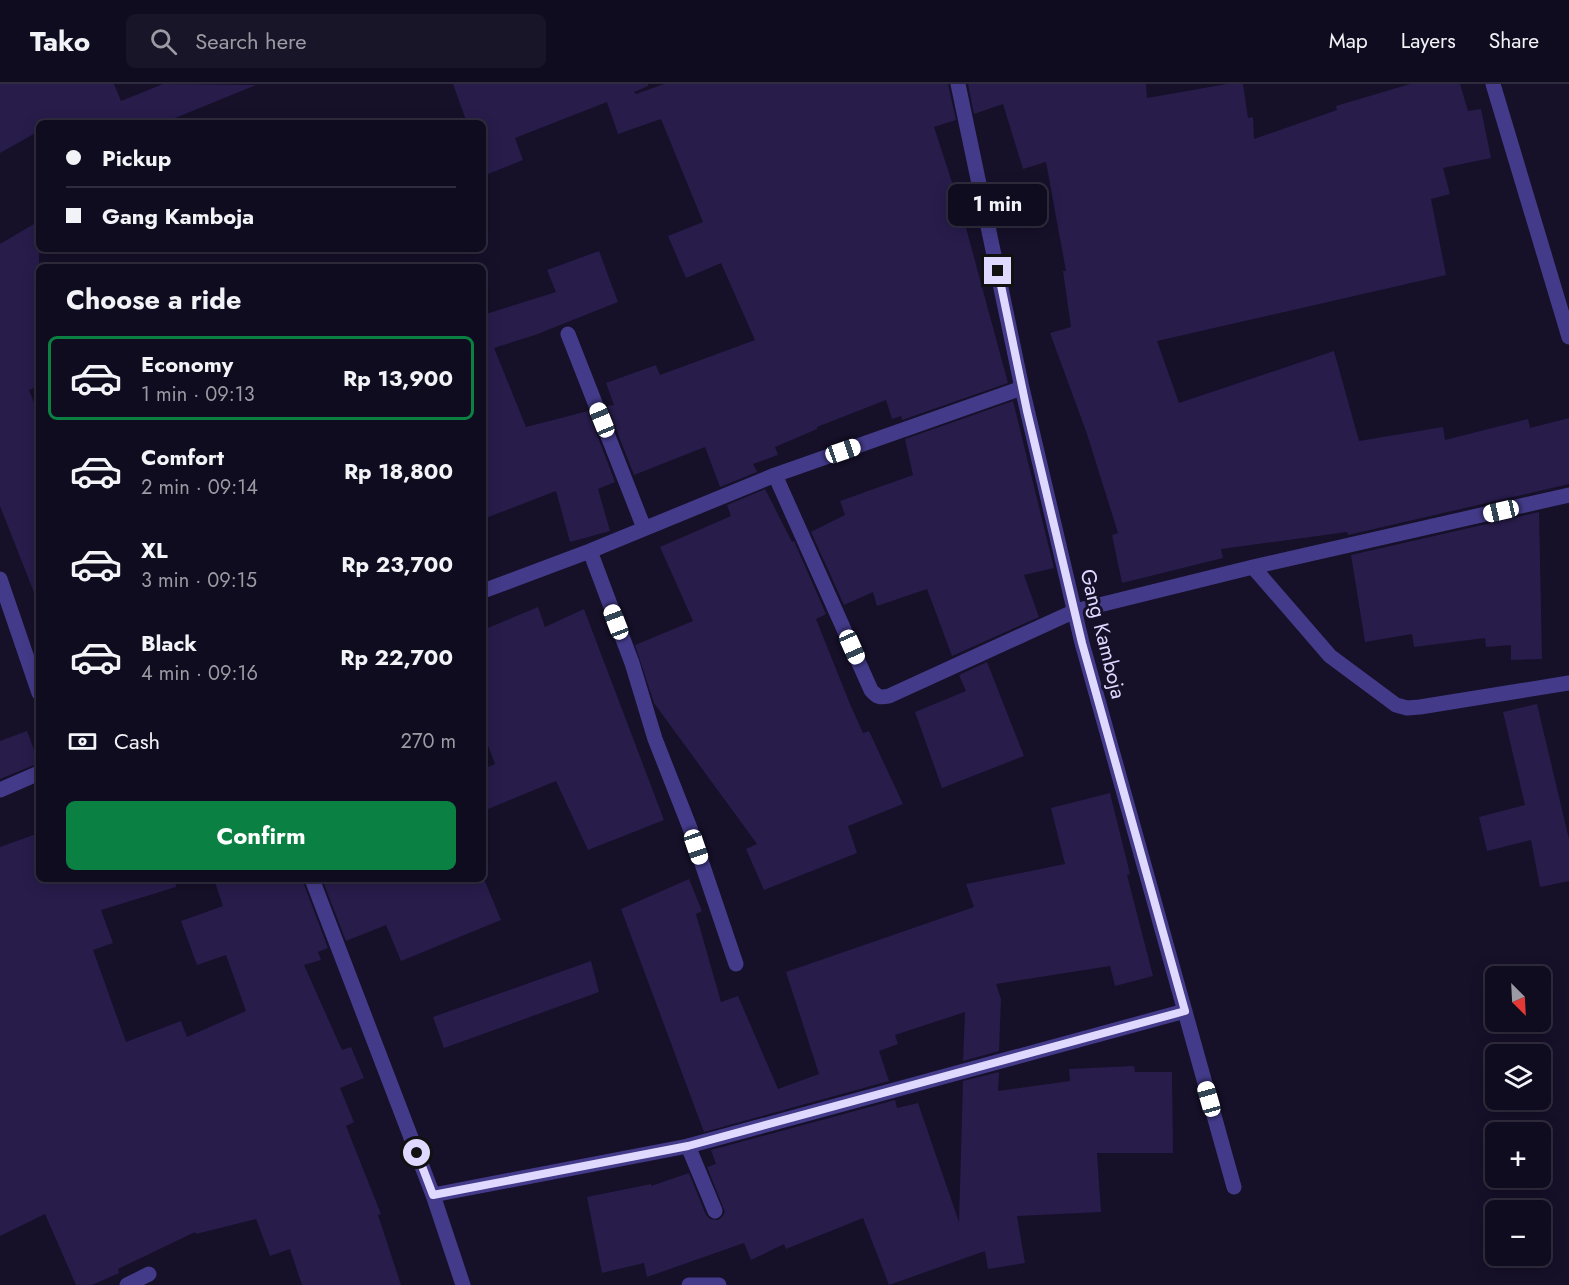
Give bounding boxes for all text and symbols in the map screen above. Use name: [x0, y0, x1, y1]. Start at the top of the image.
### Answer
search box: [126, 14, 546, 68]
text: Tako: [30, 21, 90, 62]
icon: search: [147, 25, 180, 58]
text: Search here: [195, 25, 307, 57]
text: Map: [1329, 26, 1368, 56]
text: Layers: [1401, 26, 1456, 56]
text: Share: [1489, 26, 1539, 56]
text: Pickup: [102, 142, 171, 174]
callout: 1 min: [948, 184, 1048, 226]
text: 1 min: [973, 190, 1022, 219]
text: Gang Kamboja: [102, 200, 254, 232]
route end: [984, 257, 1011, 284]
text: Choose a ride: [66, 280, 241, 319]
text: Economy: [141, 348, 233, 380]
icon: car: [69, 351, 123, 405]
text: Rp 13,900: [343, 362, 453, 394]
text: 1 min · 09:13: [141, 380, 255, 409]
car: [587, 400, 617, 440]
car: [823, 437, 863, 465]
text: Comfort: [141, 441, 224, 473]
icon: car: [69, 444, 123, 498]
text: Rp 18,800: [344, 455, 453, 487]
text: 2 min · 09:14: [141, 473, 258, 502]
car: [1481, 498, 1521, 524]
text: XL: [141, 534, 168, 566]
icon: car: [69, 537, 123, 591]
text: Rp 23,700: [341, 548, 453, 580]
text: 3 min · 09:15: [141, 566, 257, 595]
street label: Gang Kamboja: [1072, 566, 1134, 702]
car: [601, 602, 631, 642]
text: Black: [141, 627, 197, 659]
car: [836, 627, 868, 667]
icon: car: [69, 630, 123, 684]
text: Rp 22,700: [340, 641, 453, 673]
text: 4 min · 09:16: [141, 659, 258, 688]
icon: cash: [66, 725, 99, 758]
text: Cash: [114, 725, 160, 757]
text: 270 m: [401, 727, 456, 756]
button: Confirm: [66, 801, 456, 870]
car: [682, 827, 710, 867]
north arrow: [1485, 966, 1551, 1032]
map controls: [1485, 966, 1551, 1266]
button: layers: [1485, 1044, 1551, 1110]
car: [1195, 1079, 1223, 1119]
button: +: [1485, 1122, 1551, 1188]
route start: [403, 1139, 430, 1166]
button: −: [1485, 1200, 1551, 1266]

